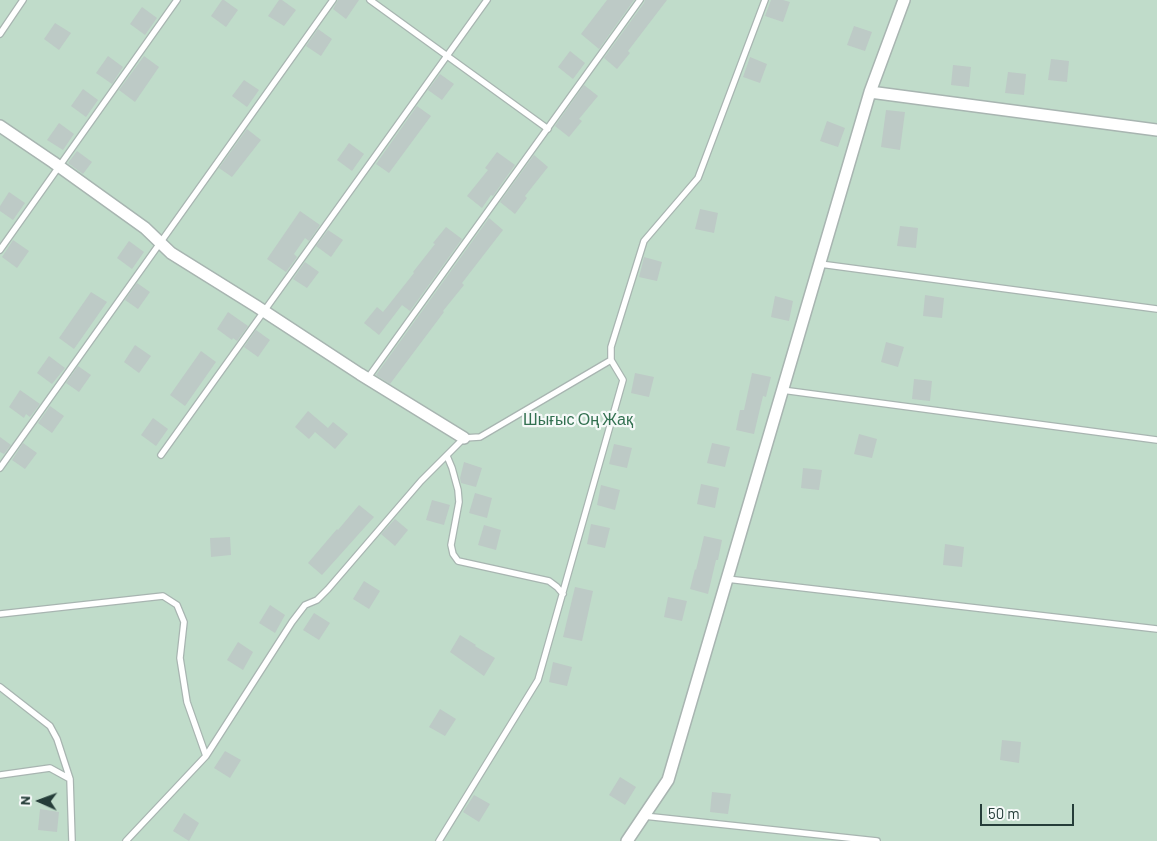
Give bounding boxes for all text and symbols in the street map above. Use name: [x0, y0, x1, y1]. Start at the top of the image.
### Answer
park label: Шығыс Оң Жақ: [523, 410, 633, 430]
north arrow: [15, 776, 65, 826]
scale bar: [982, 794, 1076, 826]
text: N: [16, 796, 33, 805]
text: 50 m: [988, 804, 1020, 822]

